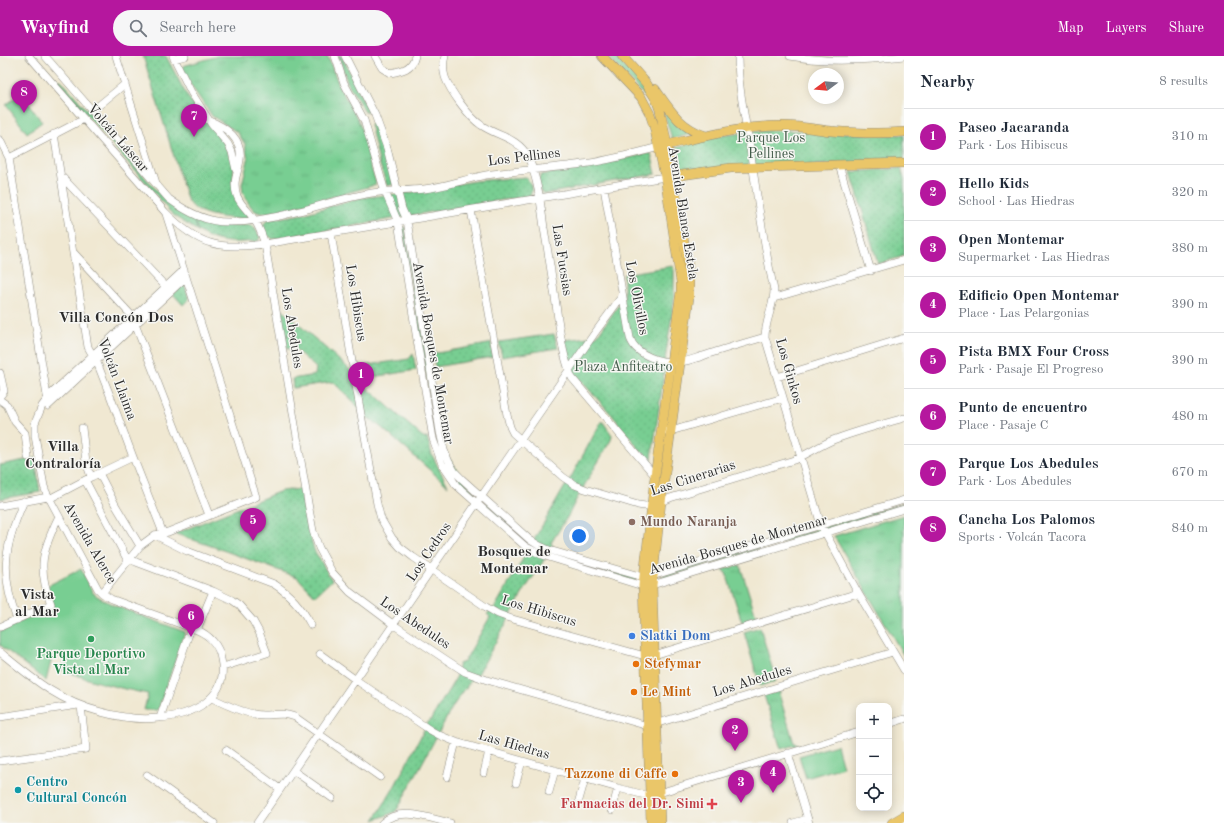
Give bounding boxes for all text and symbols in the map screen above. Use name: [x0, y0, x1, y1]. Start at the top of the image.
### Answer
search box: [113, 10, 393, 46]
icon: search: [127, 17, 149, 39]
text: Wayfind: [20, 19, 89, 38]
text: Search here: [159, 21, 236, 36]
text: Map: [1058, 21, 1084, 35]
text: Layers: [1106, 21, 1147, 35]
text: Share: [1169, 21, 1204, 35]
north arrow: [808, 68, 844, 104]
text: Nearby: [920, 74, 975, 91]
text: 8 results: [1159, 75, 1208, 88]
pin: 8: [11, 80, 37, 113]
street label: Volcán Láscar: [85, 101, 152, 175]
pin: 7: [181, 104, 207, 137]
text: Paseo Jacaranda: [958, 121, 1069, 136]
text: 1: [929, 130, 937, 143]
text: 310 m: [1171, 130, 1208, 143]
park label: Parque Los Pellines: [737, 131, 805, 161]
text: Park · Los Hibiscus: [958, 139, 1068, 152]
street label: Avenida Blanca Estela: [666, 145, 700, 281]
street label: Los Pellines: [487, 146, 561, 168]
text: Hello Kids: [958, 177, 1029, 192]
text: 2: [929, 186, 937, 199]
text: 320 m: [1171, 186, 1208, 199]
text: School · Las Hiedras: [958, 195, 1074, 208]
street label: Las Fucsias: [549, 223, 575, 297]
text: Open Montemar: [958, 233, 1064, 248]
text: 3: [929, 242, 937, 255]
text: 380 m: [1171, 242, 1208, 255]
text: Supermarket · Las Hiedras: [958, 251, 1110, 264]
street label: Los Olivillos: [623, 260, 651, 336]
street label: Avenida Bosques de Montemar: [410, 261, 456, 446]
street label: Los Hibiscus: [343, 263, 369, 343]
street label: Los Abedules: [279, 287, 305, 369]
text: Edificio Open Montemar: [958, 289, 1119, 304]
text: 4: [929, 298, 937, 311]
text: 390 m: [1171, 298, 1208, 311]
text: Place · Las Pelargonias: [958, 307, 1089, 320]
district label: Villa Concón Dos: [59, 311, 173, 326]
street label: Volcán Llaima: [95, 336, 139, 422]
street label: Los Ginkos: [773, 336, 805, 406]
text: Pista BMX Four Cross: [958, 345, 1109, 360]
text: 5: [929, 354, 937, 367]
text: 390 m: [1171, 354, 1208, 367]
park label: Plaza Anfiteatro: [574, 360, 672, 374]
pin: 1: [348, 362, 374, 395]
text: Park · Pasaje El Progreso: [958, 363, 1103, 376]
text: Punto de encuentro: [958, 401, 1087, 416]
text: 6: [929, 410, 937, 423]
text: 480 m: [1171, 410, 1208, 423]
text: Place · Pasaje C: [958, 419, 1049, 432]
district label: Villa Contraloría: [25, 440, 101, 472]
text: Parque Los Abedules: [958, 457, 1098, 472]
street label: Las Cinerarias: [649, 458, 737, 498]
text: 7: [929, 466, 937, 479]
text: 670 m: [1171, 466, 1208, 479]
text: Park · Los Abedules: [958, 475, 1072, 488]
street label: Avenida Alerce: [61, 500, 119, 586]
pin: 5: [240, 508, 266, 541]
street label: Avenida Bosques de Montemar: [647, 513, 829, 577]
text: Cancha Los Palomos: [958, 513, 1095, 528]
place label: Mundo Naranja: [640, 515, 737, 529]
marker: Mundo Naranja: [627, 517, 637, 527]
street label: Los Cedros: [404, 520, 454, 584]
text: 8: [929, 522, 937, 535]
text: 840 m: [1171, 522, 1208, 535]
your location: [569, 526, 589, 546]
text: Sports · Volcán Tacora: [958, 531, 1086, 544]
district label: Bosques de Montemar: [477, 545, 551, 577]
district label: Vista al Mar: [15, 588, 59, 620]
street label: Los Hibiscus: [500, 593, 578, 629]
street label: Los Abedules: [377, 594, 453, 652]
pin: 6: [178, 604, 204, 637]
place label: Slatki Dom: [640, 629, 710, 643]
marker: Slatki Dom: [627, 631, 637, 641]
marker: Parque Deportivo Vista al Mar: [86, 634, 96, 644]
place label: Parque Deportivo Vista al Mar: [36, 647, 146, 677]
place label: Stefymar: [644, 657, 701, 671]
marker: Stefymar: [631, 659, 641, 669]
street label: Los Abedules: [711, 662, 793, 700]
place label: Le Mint: [642, 685, 691, 699]
marker: Le Mint: [629, 687, 639, 697]
map controls: [856, 703, 892, 811]
button: +: [856, 703, 892, 739]
pin: 2: [722, 718, 748, 751]
street label: Las Hiedras: [477, 728, 551, 762]
button: −: [856, 739, 892, 775]
pin: 4: [760, 760, 786, 793]
place label: Tazzone di Caffe: [564, 767, 667, 781]
marker: Tazzone di Caffe: [670, 769, 680, 779]
pin: 3: [728, 770, 754, 803]
place label: Centro Cultural Concón: [26, 775, 127, 805]
button: locate: [856, 775, 892, 811]
marker: Centro Cultural Concón: [13, 785, 23, 795]
place label: Farmacias del Dr. Simi: [560, 797, 704, 811]
marker: Farmacias del Dr. Simi: [707, 799, 717, 809]

